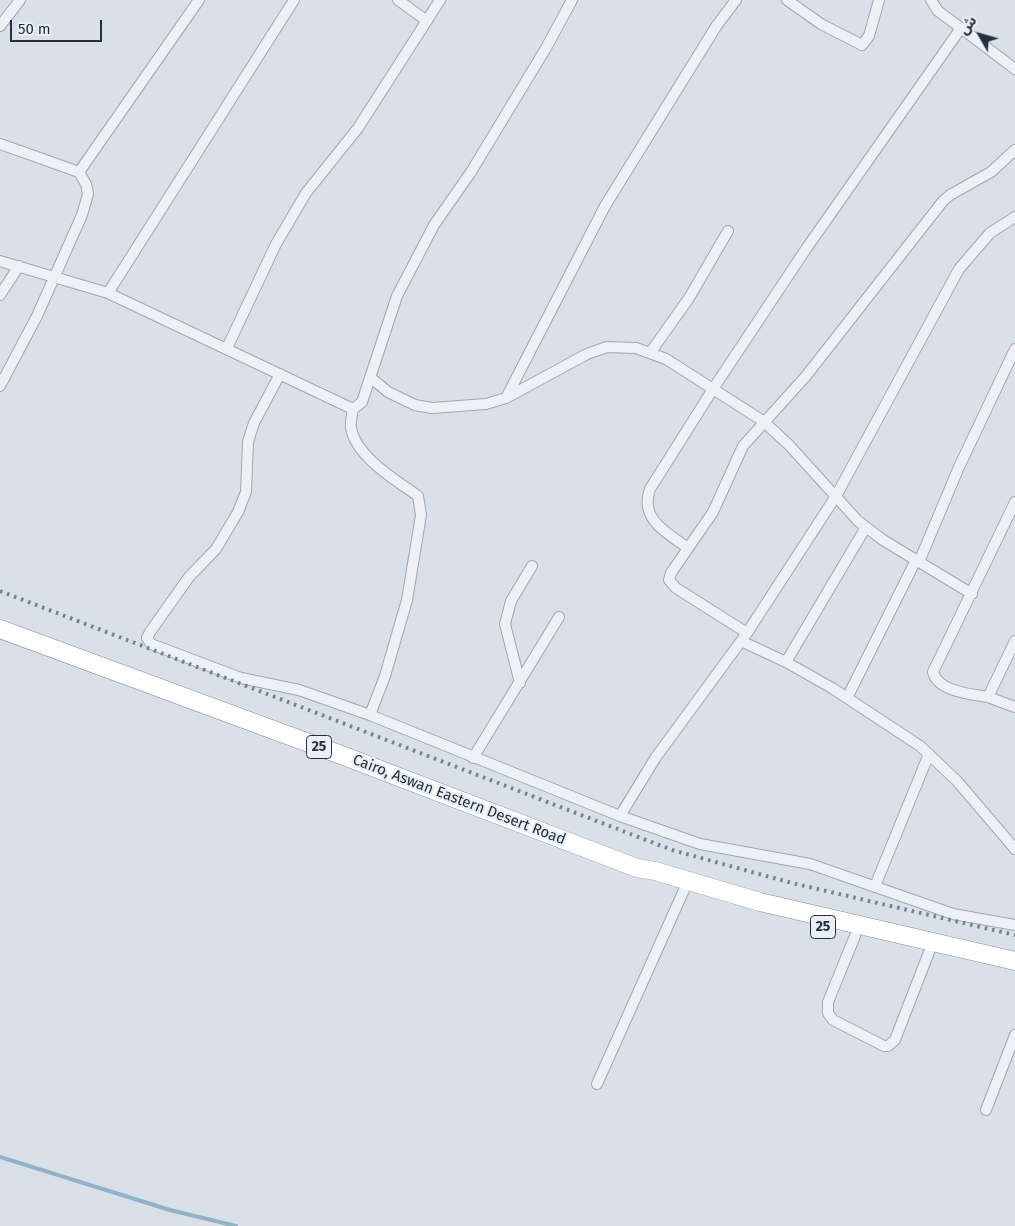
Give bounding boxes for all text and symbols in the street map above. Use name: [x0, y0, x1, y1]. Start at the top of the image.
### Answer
scale bar: [12, 10, 105, 42]
north arrow: [955, 10, 1005, 60]
text: ش: [955, 13, 980, 38]
text: 50 m: [18, 20, 51, 38]
road number: 25: [306, 736, 332, 759]
street label: Cairo, Aswan Eastern Desert Road: [350, 751, 568, 849]
road number: 25: [810, 916, 836, 939]

